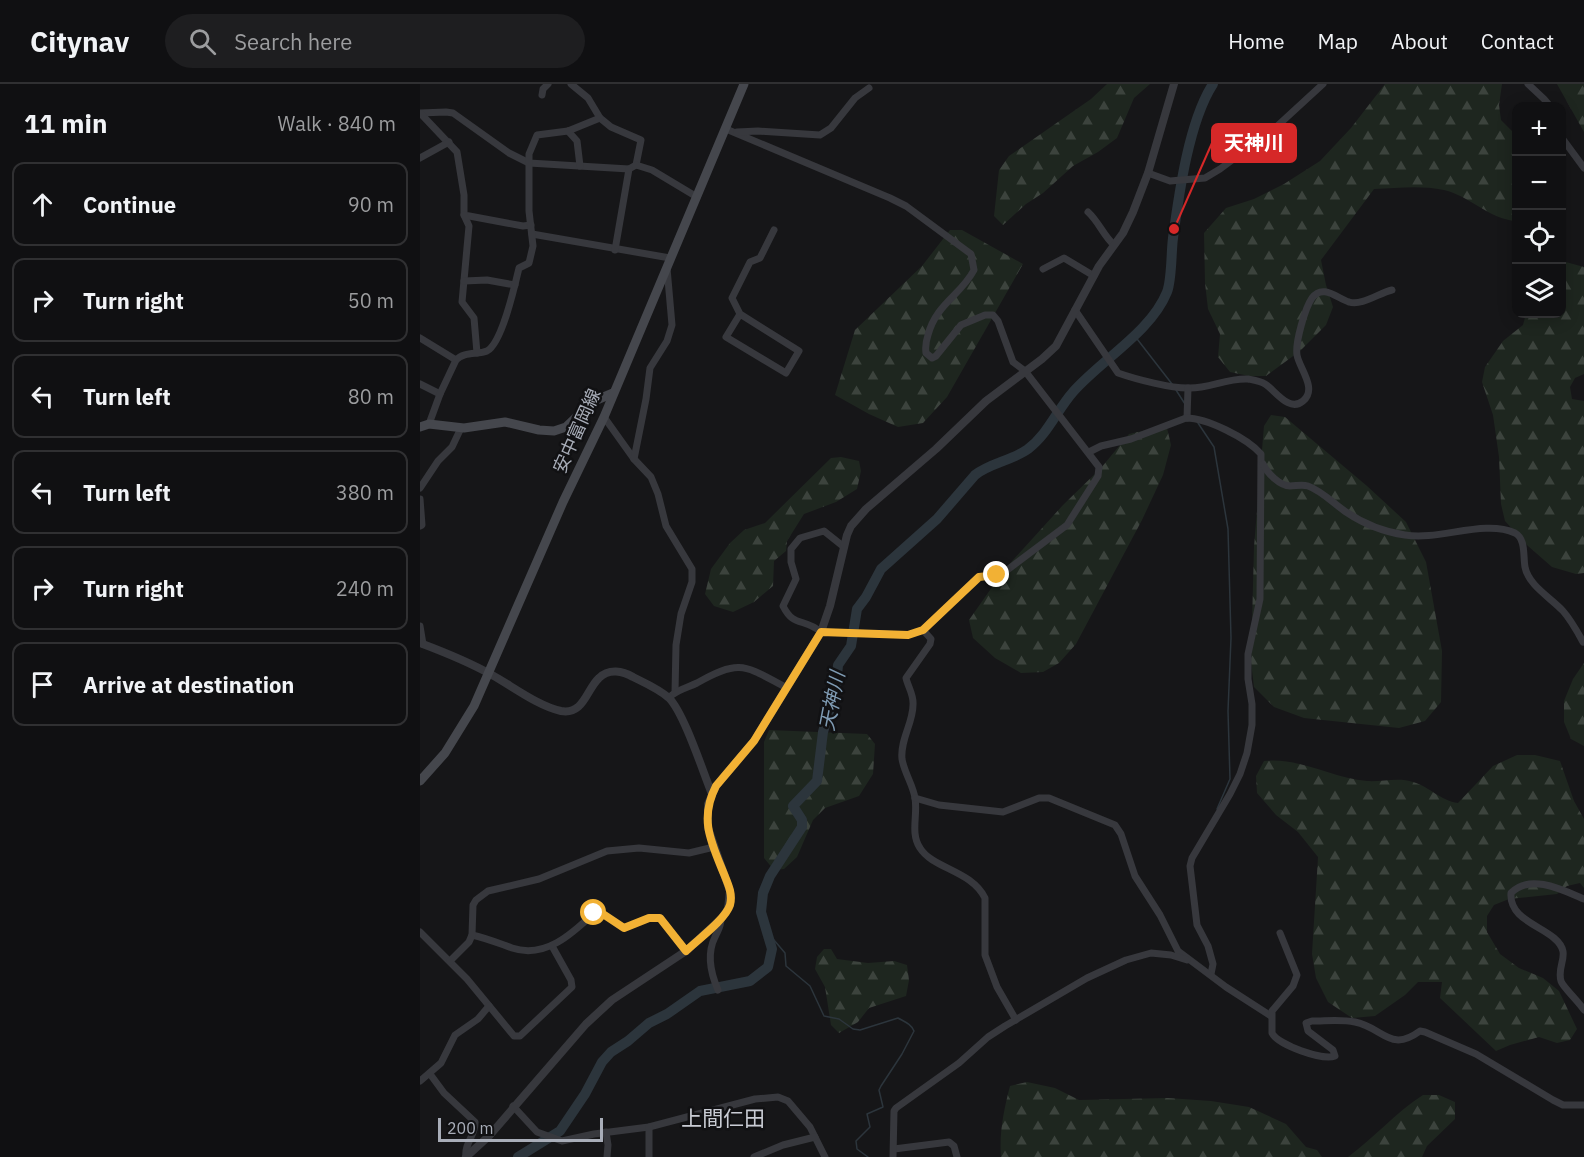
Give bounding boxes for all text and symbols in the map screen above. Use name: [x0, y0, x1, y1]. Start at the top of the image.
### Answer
search box: [165, 14, 585, 68]
text: Citynav: [30, 23, 129, 60]
icon: search: [186, 25, 219, 58]
text: Search here: [234, 27, 352, 56]
text: Home: [1228, 27, 1285, 55]
text: Map: [1318, 27, 1358, 55]
text: About: [1391, 27, 1448, 55]
text: Contact: [1481, 27, 1554, 55]
map controls: [1512, 102, 1566, 318]
button: +: [1512, 102, 1566, 156]
text: 11 min: [24, 106, 108, 140]
text: Walk · 840 m: [278, 110, 396, 137]
callout: 天神川: [1212, 124, 1296, 162]
text: 天神川: [1224, 129, 1284, 156]
button: −: [1512, 156, 1566, 210]
icon: ahead: [26, 188, 59, 221]
text: Continue: [83, 190, 176, 219]
text: 90 m: [348, 191, 394, 218]
button: locate: [1512, 210, 1566, 264]
button: layers: [1512, 264, 1566, 318]
icon: right: [26, 284, 59, 317]
text: Turn right: [83, 286, 184, 315]
text: 50 m: [348, 287, 394, 314]
icon: left: [26, 380, 59, 413]
text: Turn left: [83, 382, 171, 411]
text: 80 m: [348, 383, 394, 410]
street label: 安中富岡線: [548, 385, 605, 477]
icon: left: [26, 476, 59, 509]
text: Turn left: [83, 478, 171, 507]
text: 380 m: [336, 479, 394, 506]
route end: [983, 561, 1009, 587]
icon: right: [26, 572, 59, 605]
text: Turn right: [83, 574, 184, 603]
text: 240 m: [336, 575, 394, 602]
water label: 天神川: [813, 667, 851, 733]
icon: arrive: [26, 668, 59, 701]
text: Arrive at destination: [83, 670, 294, 699]
route start: [580, 899, 606, 925]
district label: 上間仁田: [681, 1104, 765, 1132]
scale bar: [438, 1115, 603, 1142]
text: 200 m: [447, 1118, 494, 1138]

